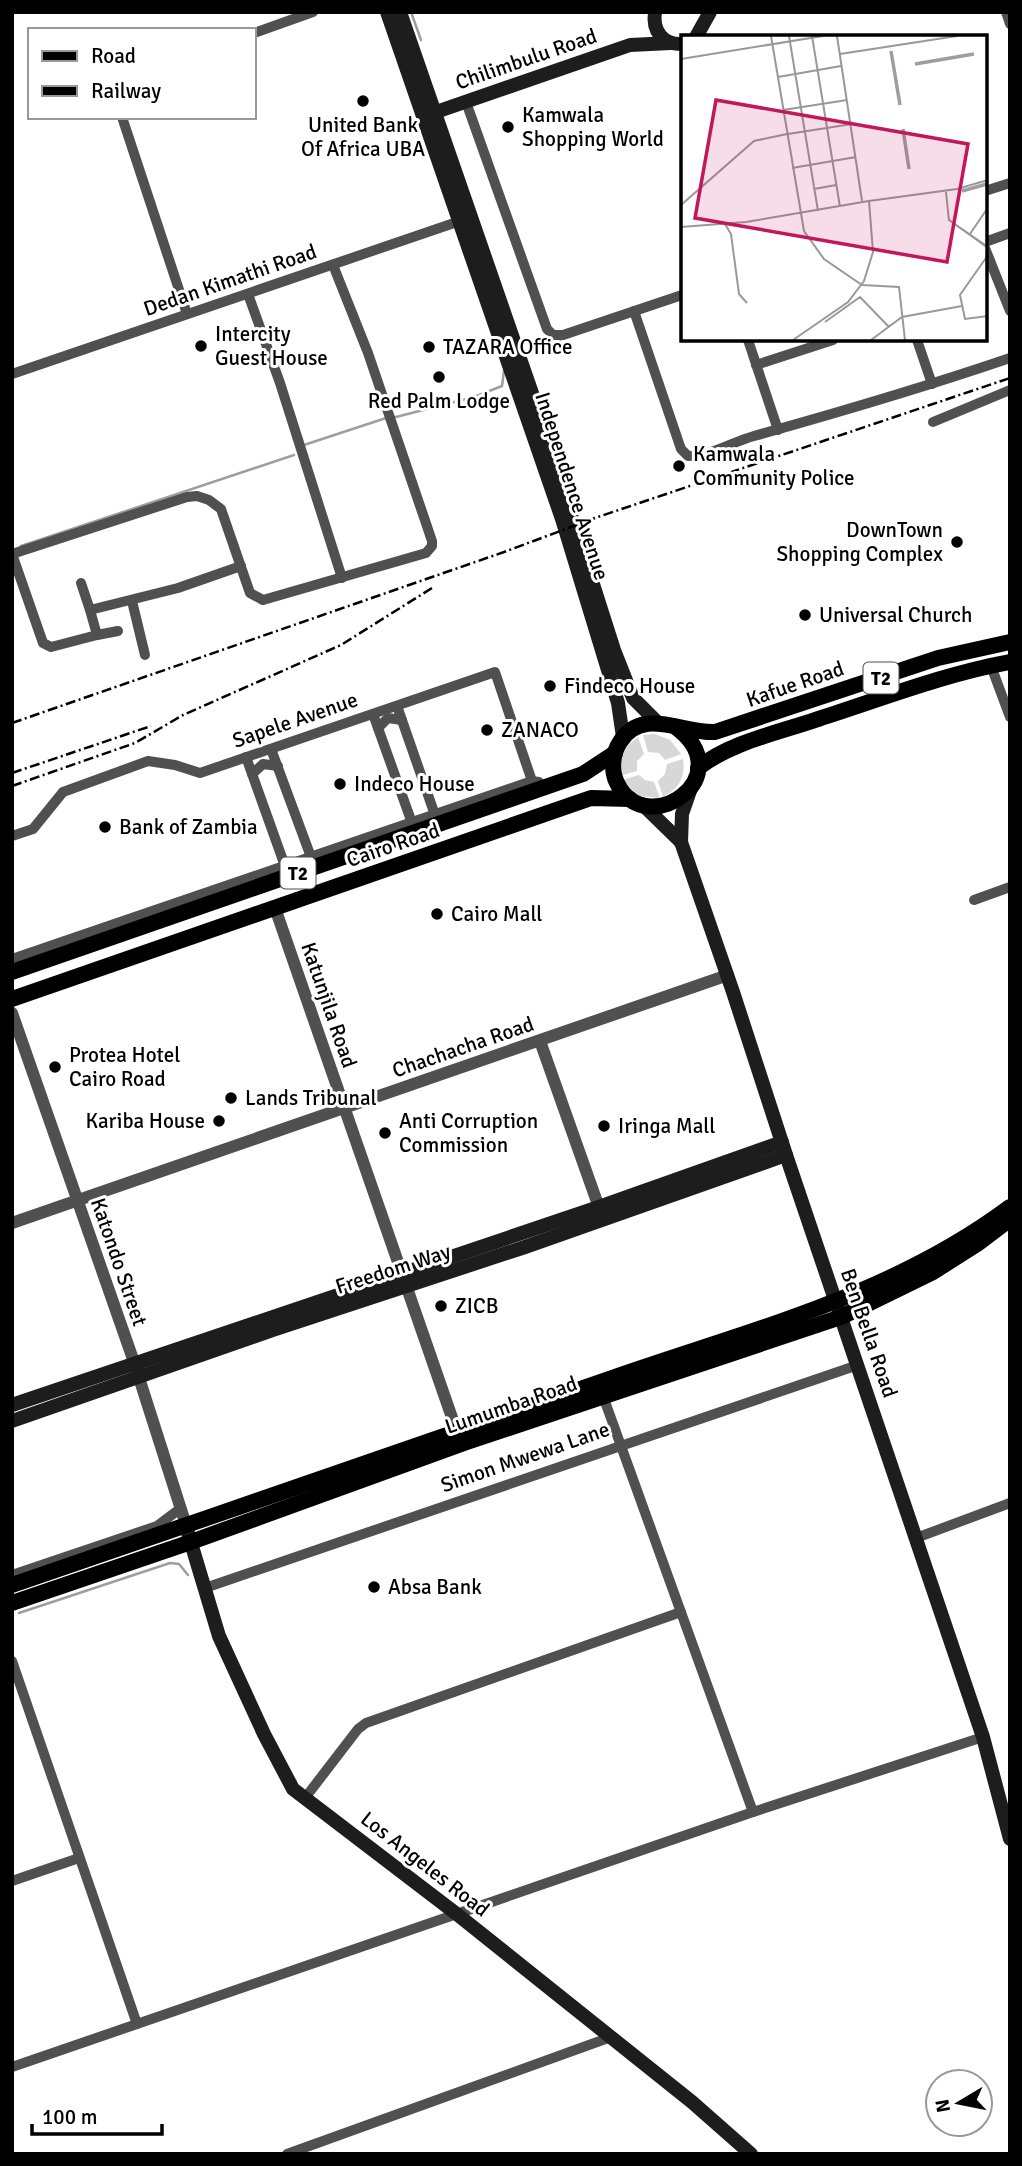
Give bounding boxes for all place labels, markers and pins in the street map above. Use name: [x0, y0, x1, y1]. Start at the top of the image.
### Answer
marker: United Bank Of Africa UBA: [355, 93, 371, 109]
place label: Kamwala Shopping World: [522, 102, 664, 152]
place label: United Bank Of Africa UBA: [301, 112, 425, 162]
marker: Kamwala Shopping World: [500, 119, 516, 135]
place label: Intercity Guest House: [215, 321, 328, 371]
place label: TAZARA Office: [443, 334, 572, 360]
marker: Intercity Guest House: [193, 338, 209, 354]
marker: TAZARA Office: [421, 339, 437, 355]
marker: Red Palm Lodge: [431, 369, 447, 385]
place label: Red Palm Lodge: [368, 388, 510, 414]
place label: Kamwala Community Police: [693, 441, 855, 491]
marker: Kamwala Community Police: [671, 458, 687, 474]
place label: DownTown Shopping Complex: [776, 517, 943, 567]
marker: DownTown Shopping Complex: [949, 534, 965, 550]
place label: Universal Church: [819, 602, 972, 628]
marker: Universal Church: [797, 607, 813, 623]
place label: Findeco House: [564, 673, 695, 699]
marker: Findeco House: [542, 678, 558, 694]
place label: ZANACO: [501, 717, 579, 743]
marker: ZANACO: [479, 722, 495, 738]
place label: Indeco House: [354, 771, 475, 797]
marker: Indeco House: [332, 776, 348, 792]
place label: Bank of Zambia: [119, 814, 258, 840]
marker: Bank of Zambia: [97, 819, 113, 835]
place label: Cairo Mall: [451, 901, 543, 927]
marker: Cairo Mall: [429, 906, 445, 922]
place label: Protea Hotel Cairo Road: [69, 1042, 180, 1092]
marker: Protea Hotel Cairo Road: [47, 1059, 63, 1075]
place label: Lands Tribunal: [245, 1085, 377, 1111]
marker: Lands Tribunal: [223, 1090, 239, 1106]
place label: Kariba House: [85, 1108, 205, 1134]
place label: Anti Corruption Commission: [399, 1108, 538, 1158]
marker: Kariba House: [211, 1113, 227, 1129]
place label: Iringa Mall: [618, 1113, 715, 1139]
marker: Iringa Mall: [596, 1118, 612, 1134]
marker: Anti Corruption Commission: [377, 1125, 393, 1141]
place label: ZICB: [455, 1293, 498, 1319]
marker: ZICB: [433, 1298, 449, 1314]
place label: Absa Bank: [388, 1574, 482, 1600]
marker: Absa Bank: [366, 1579, 382, 1595]

